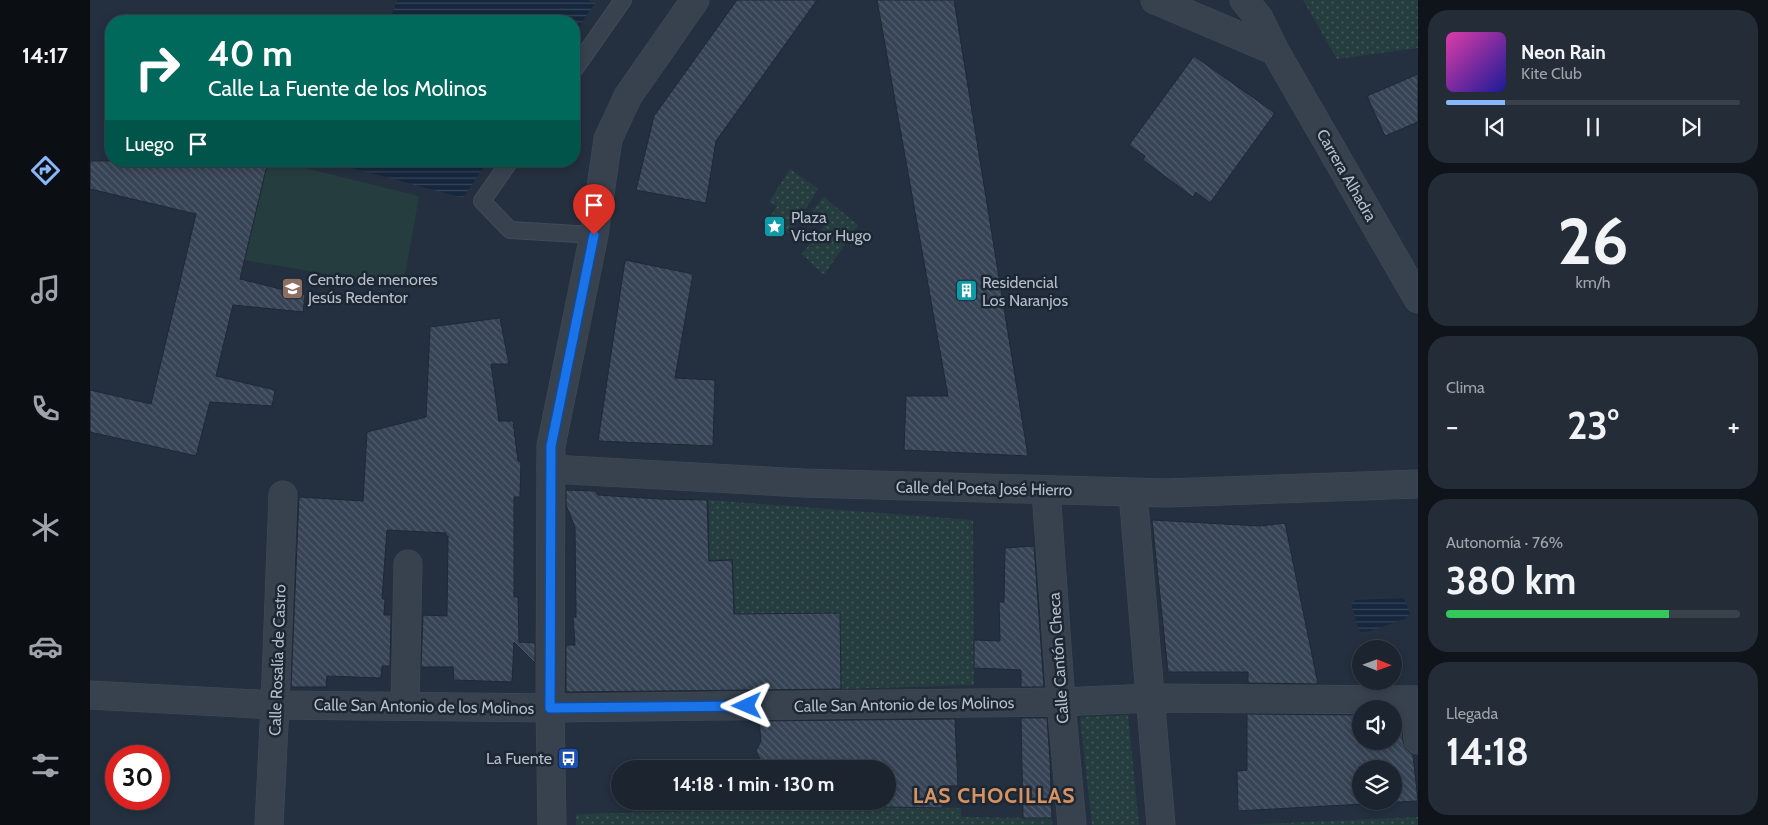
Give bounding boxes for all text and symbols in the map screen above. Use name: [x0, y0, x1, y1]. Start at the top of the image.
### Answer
text: 40 m: [208, 32, 293, 75]
icon: right: [125, 35, 190, 100]
text: Neon Rain: [1521, 41, 1606, 64]
text: 14:17: [22, 42, 68, 69]
text: Kite Club: [1521, 64, 1582, 83]
text: Calle La Fuente de los Molinos: [208, 75, 487, 102]
icon: previous: [1481, 113, 1509, 141]
icon: pause: [1579, 113, 1607, 141]
icon: next: [1677, 113, 1705, 141]
street label: Carrera Alhadra: [1313, 126, 1381, 225]
icon: arrive: [184, 130, 212, 158]
text: Luego: [125, 133, 174, 156]
icon: directions: [28, 153, 63, 188]
pin: [573, 184, 615, 235]
icon: arrive: [580, 191, 608, 219]
text: 26: [1558, 201, 1628, 280]
place label: Plaza Victor Hugo: [791, 208, 871, 245]
place icon: Plaza Victor Hugo: [763, 214, 787, 238]
place label: Centro de menores Jesús Redentor: [307, 270, 438, 307]
icon: music: [28, 272, 63, 307]
place label: Residencial Los Naranjos: [982, 273, 1068, 310]
text: km/h: [1575, 273, 1611, 292]
school or university icon: Centro de menores Jesús Redentor: [280, 276, 304, 300]
building icon: Residencial Los Naranjos: [954, 279, 978, 303]
text: Clima: [1446, 378, 1485, 397]
icon: phone: [28, 391, 63, 426]
text: 23°: [1567, 402, 1619, 449]
text: −: [1446, 409, 1458, 443]
text: +: [1728, 409, 1740, 443]
street label: Calle del Poeta José Hierro: [896, 477, 1073, 500]
icon: climate: [28, 510, 63, 545]
text: Autonomía · 76%: [1446, 533, 1563, 552]
text: 380 km: [1446, 557, 1576, 604]
street label: Calle Rosalía de Castro: [265, 584, 290, 736]
street label: Calle Cantón Checa: [1044, 591, 1073, 724]
icon: car: [28, 629, 63, 664]
north arrow: [1352, 640, 1402, 690]
map controls: [1352, 640, 1402, 810]
position arrow: [720, 679, 772, 731]
street label: Calle San Antonio de los Molinos: [794, 693, 1015, 716]
street label: Calle San Antonio de los Molinos: [314, 695, 535, 718]
button: sound: [1352, 700, 1402, 750]
text: Llegada: [1446, 704, 1498, 723]
text: 14:18: [1446, 728, 1529, 775]
speed limit sign: 30: [105, 745, 170, 810]
bus stop icon: La Fuente: [556, 746, 580, 770]
icon: filters: [28, 748, 63, 783]
place label: La Fuente: [486, 749, 552, 768]
button: layers: [1352, 760, 1402, 810]
text: 14:18 · 1 min · 130 m: [673, 773, 834, 796]
district label: LAS CHOCILLAS: [913, 783, 1075, 808]

